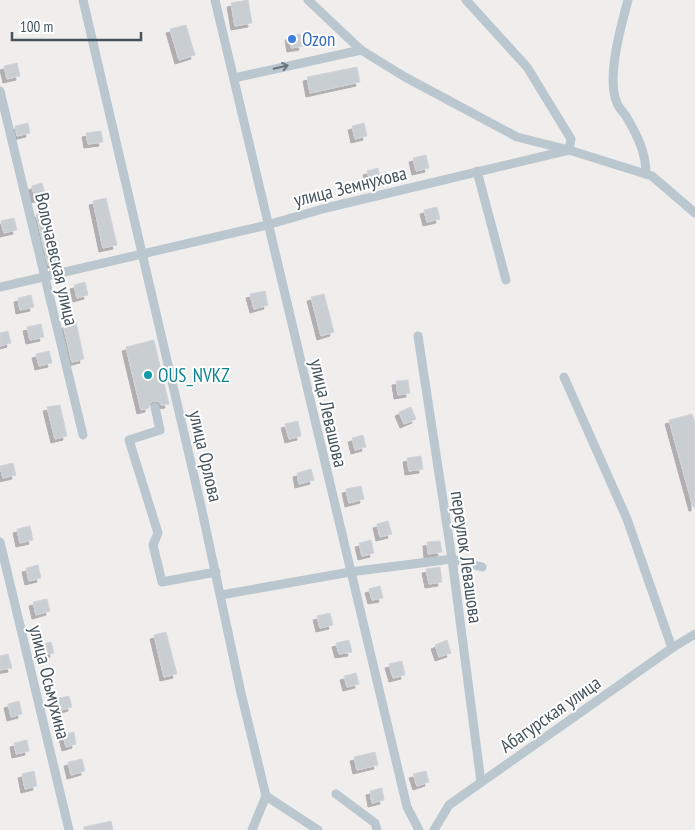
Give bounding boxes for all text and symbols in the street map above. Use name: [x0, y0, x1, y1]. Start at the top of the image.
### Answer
scale bar: [12, 10, 141, 42]
text: 100 m: [20, 17, 53, 36]
place label: Ozon: [302, 27, 335, 51]
marker: Ozon: [286, 33, 298, 45]
one-way arrow: [273, 62, 289, 71]
street label: улица Земнухова: [291, 160, 409, 212]
street label: Волочаевская улица: [30, 190, 84, 328]
street label: улица Левашова: [305, 357, 353, 469]
place label: OUS_NVKZ: [158, 363, 230, 387]
marker: OUS_NVKZ: [142, 369, 154, 381]
street label: улица Орлова: [184, 408, 228, 504]
street label: переулок Левашова: [446, 489, 488, 625]
street label: улица Осьмухина: [24, 623, 76, 741]
street label: Абагурская улица: [495, 670, 605, 758]

